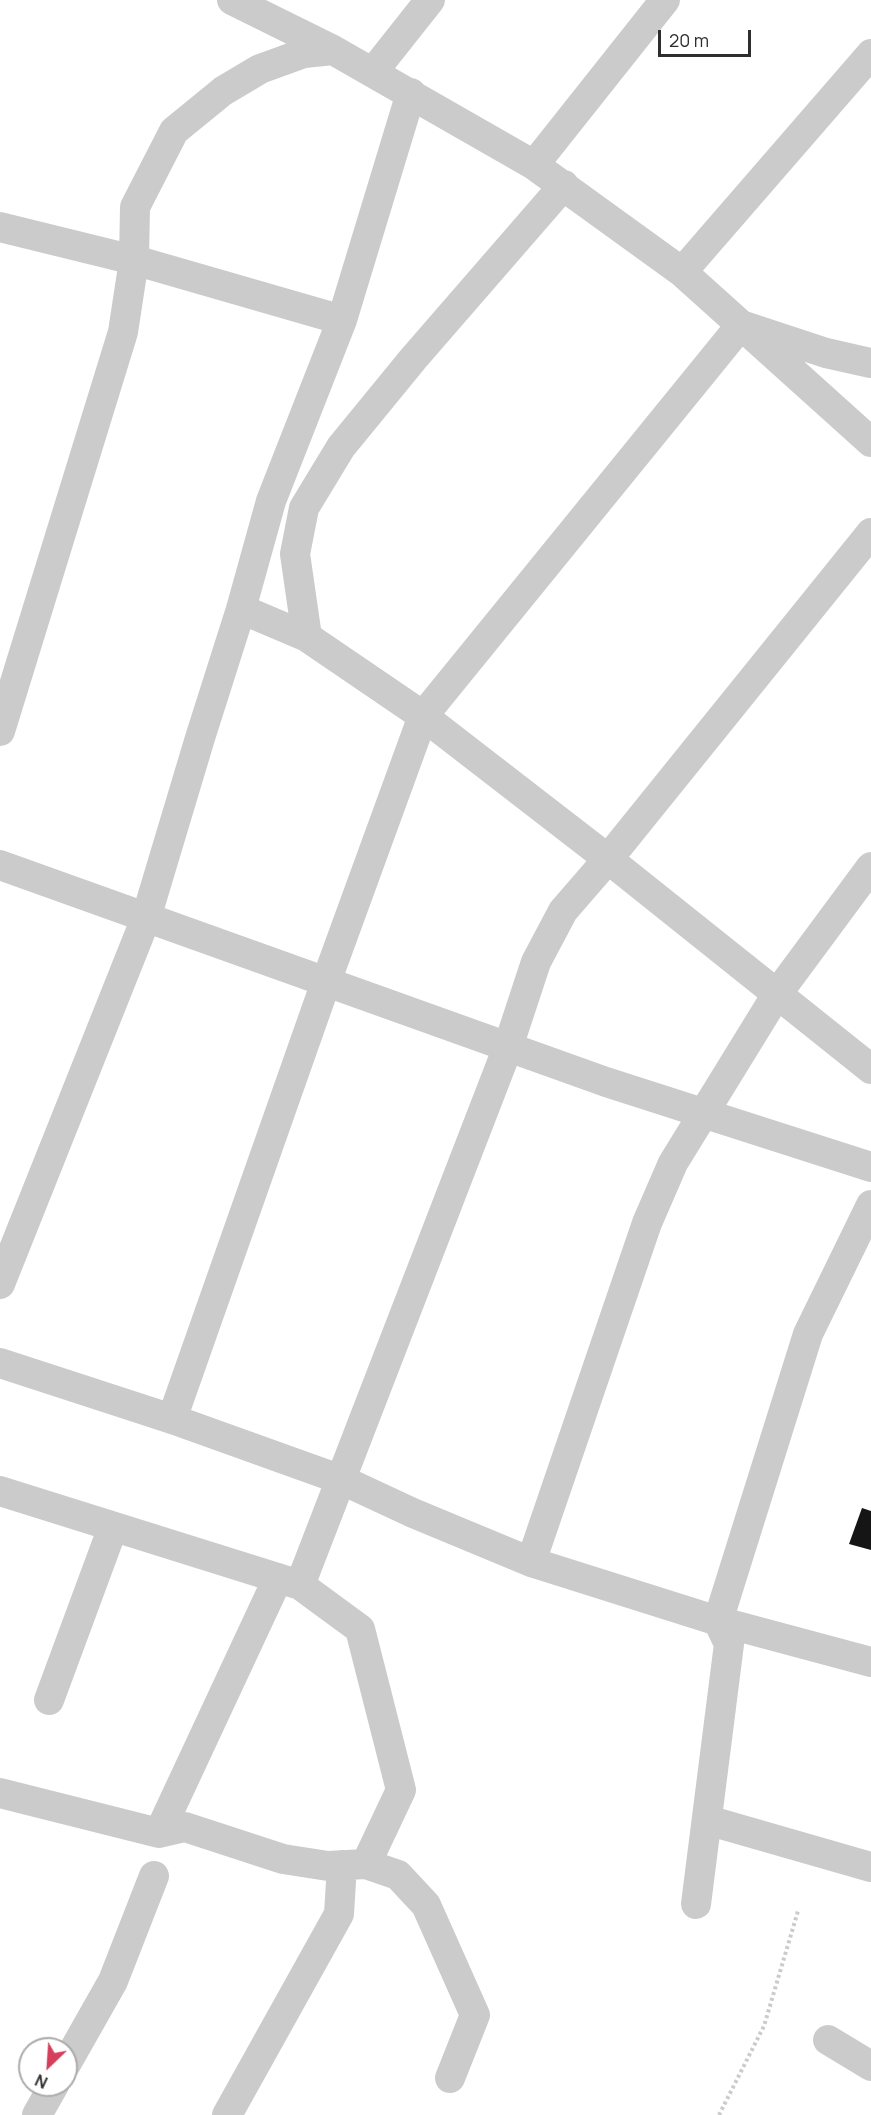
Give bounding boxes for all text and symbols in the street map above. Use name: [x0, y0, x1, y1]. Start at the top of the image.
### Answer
scale bar: [661, 18, 754, 56]
text: 20 m: [669, 28, 709, 52]
north arrow: [18, 2037, 78, 2097]
text: N: [31, 2069, 51, 2094]

